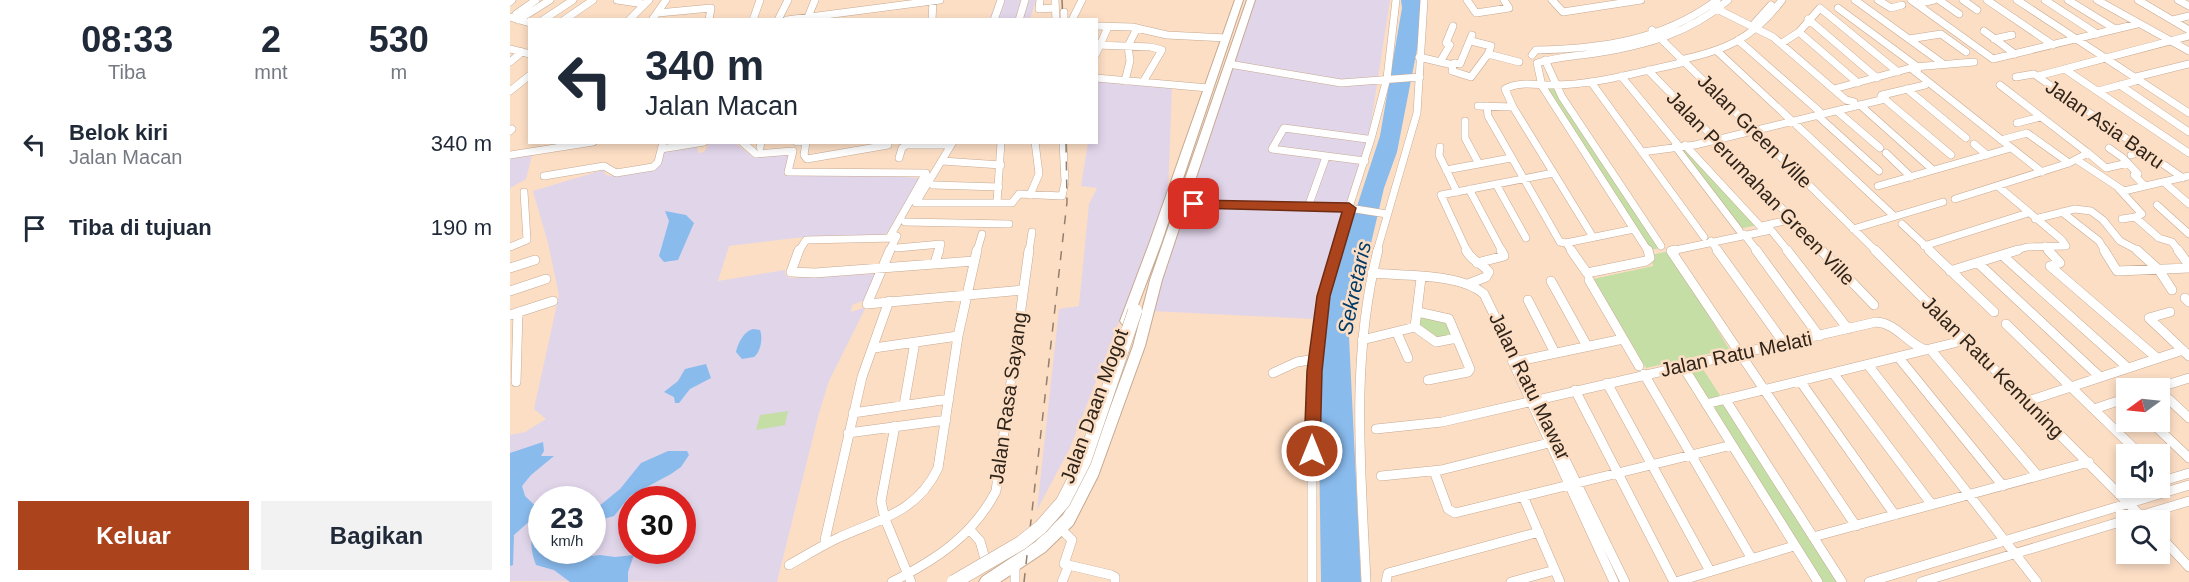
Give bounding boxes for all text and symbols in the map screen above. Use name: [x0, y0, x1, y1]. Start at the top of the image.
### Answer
text: 08:33: [81, 19, 173, 60]
text: 2: [261, 19, 281, 60]
text: 530: [369, 19, 429, 60]
icon: left: [546, 42, 624, 120]
text: 340 m: [645, 42, 764, 89]
text: Tiba: [108, 61, 146, 83]
text: mnt: [254, 61, 288, 83]
text: m: [391, 61, 407, 83]
street label: Jalan Green Ville: [1693, 69, 1817, 193]
street label: Jalan Asia Baru: [2042, 75, 2168, 173]
street label: Jalan Perumahan Green Ville: [1662, 87, 1860, 289]
text: Jalan Macan: [645, 91, 798, 121]
text: Belok kiri: [69, 120, 168, 145]
icon: left: [18, 128, 51, 161]
text: 340 m: [431, 131, 492, 156]
text: Jalan Macan: [69, 146, 182, 168]
pin: [1168, 178, 1219, 229]
icon: arrive: [1177, 187, 1210, 220]
icon: arrive: [18, 212, 51, 245]
text: Tiba di tujuan: [69, 215, 212, 240]
text: 190 m: [431, 215, 492, 240]
water label: Sekretaris: [1333, 239, 1375, 337]
street label: Jalan Ratu Kemuning: [1918, 292, 2068, 442]
street label: Jalan Ratu Mawar: [1485, 309, 1575, 464]
street label: Jalan Rasa Sayang: [985, 311, 1031, 485]
street label: Jalan Daan Mogot: [1056, 326, 1132, 486]
street label: Jalan Ratu Melati: [1658, 327, 1814, 381]
north arrow: [2116, 378, 2170, 432]
map controls: [2116, 378, 2170, 564]
position arrow: [1280, 419, 1344, 483]
button: sound: [2116, 444, 2170, 498]
speed limit sign: 30: [618, 486, 696, 564]
button: Keluar: [18, 501, 249, 570]
button: Bagikan: [261, 501, 492, 570]
text: 23: [550, 501, 584, 534]
button: search: [2116, 510, 2170, 564]
text: km/h: [551, 532, 583, 549]

